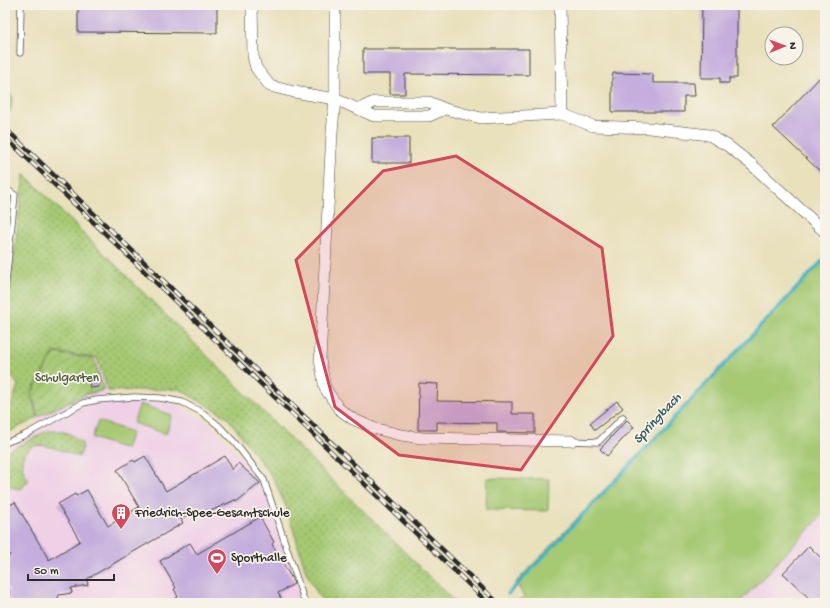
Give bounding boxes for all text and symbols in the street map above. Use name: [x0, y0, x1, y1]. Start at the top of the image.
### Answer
north arrow: [764, 26, 804, 66]
text: N: [786, 42, 798, 50]
park label: Schulgarten: [35, 371, 100, 386]
water label: Springbach: [630, 390, 686, 448]
building icon: Friedrich-Spee-Gesamtschule: [110, 502, 132, 530]
place label: Friedrich-Spee-Gesamtschule: [134, 506, 290, 521]
sports icon: Sporthalle: [206, 547, 228, 575]
place label: Sporthalle: [231, 551, 287, 566]
scale bar: [28, 556, 114, 582]
text: 50 m: [34, 565, 59, 579]

